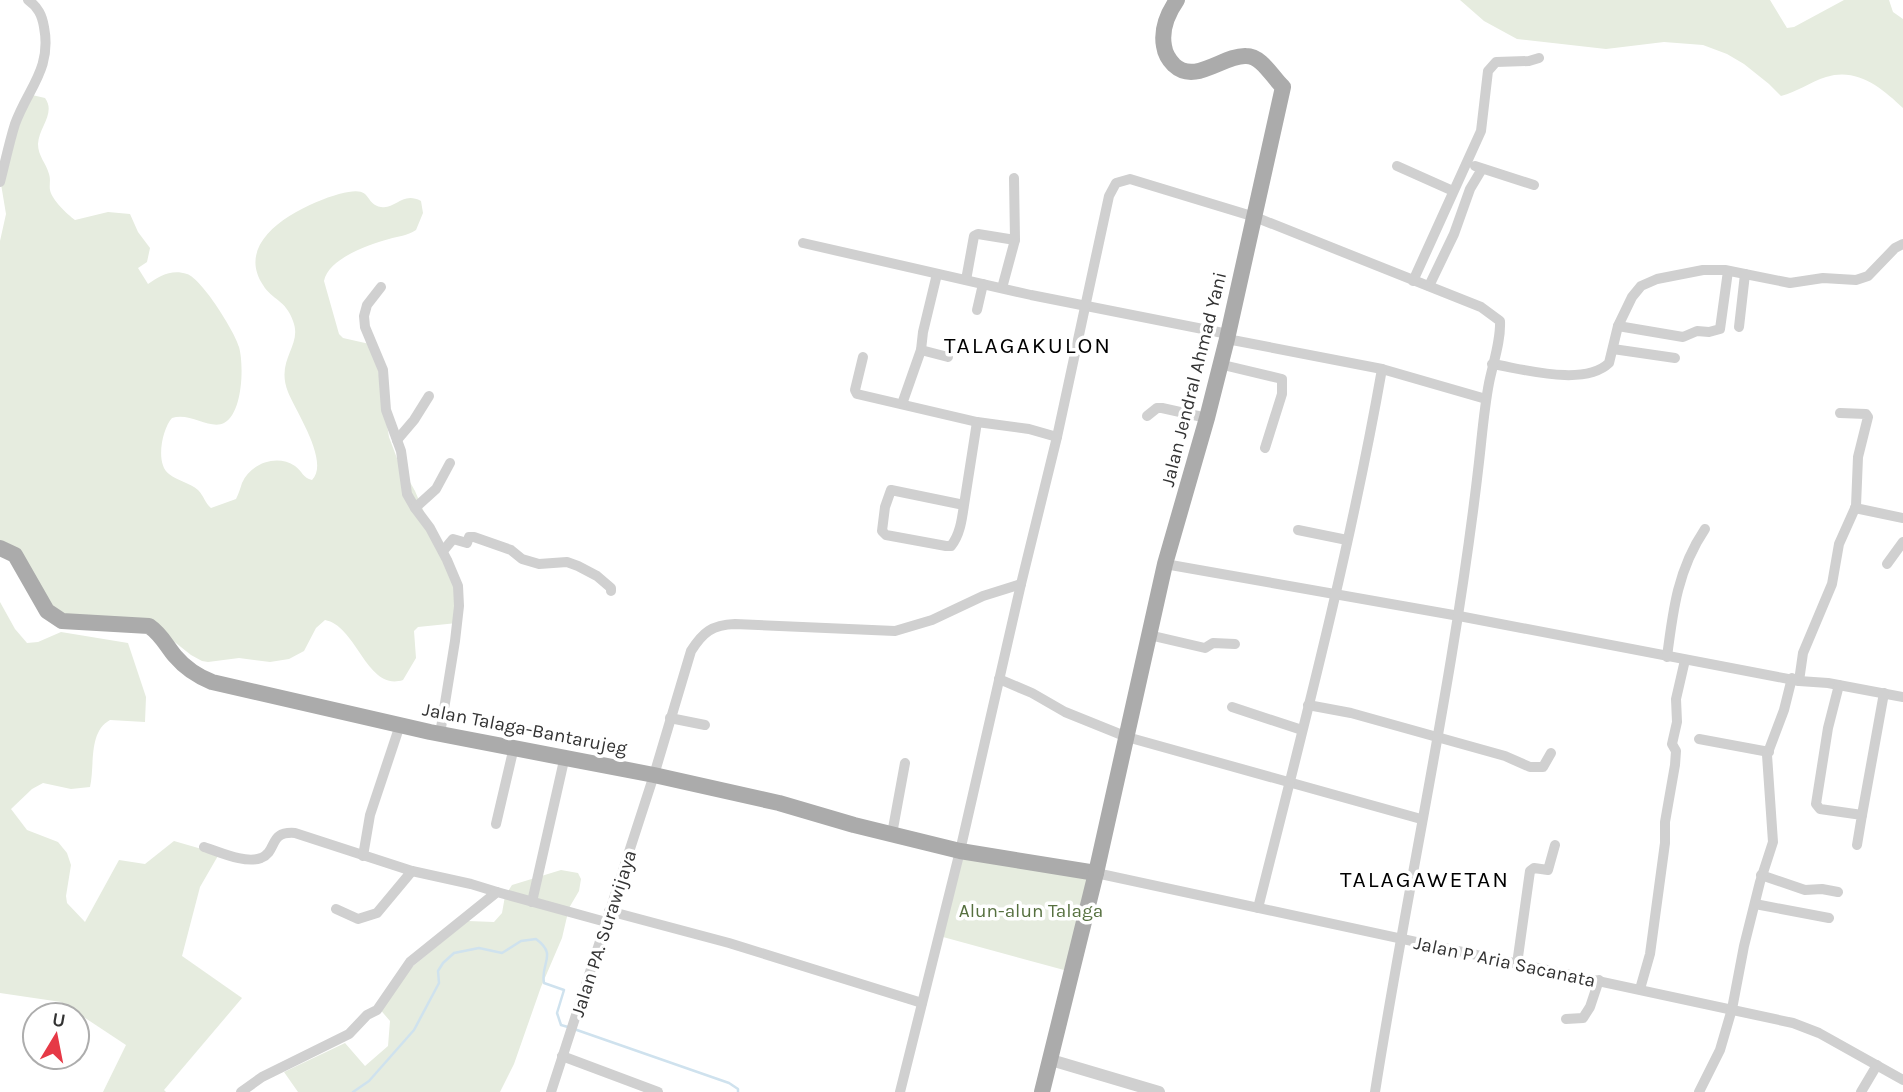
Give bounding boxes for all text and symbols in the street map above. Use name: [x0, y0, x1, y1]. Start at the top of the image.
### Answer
street label: Jalan Jendral Ahmad Yani: [1157, 270, 1231, 489]
district label: TALAGAKULON: [944, 332, 1112, 359]
street label: Jalan Talaga-Bantarujeg: [421, 698, 629, 760]
street label: Jalan PA. Surawijaya: [567, 847, 641, 1019]
district label: TALAGAWETAN: [1340, 866, 1510, 893]
park label: Alun-alun Talaga: [959, 900, 1103, 922]
street label: Jalan P Aria Sacanata: [1412, 932, 1598, 992]
north arrow: [21, 1001, 91, 1071]
text: U: [50, 1008, 67, 1032]

